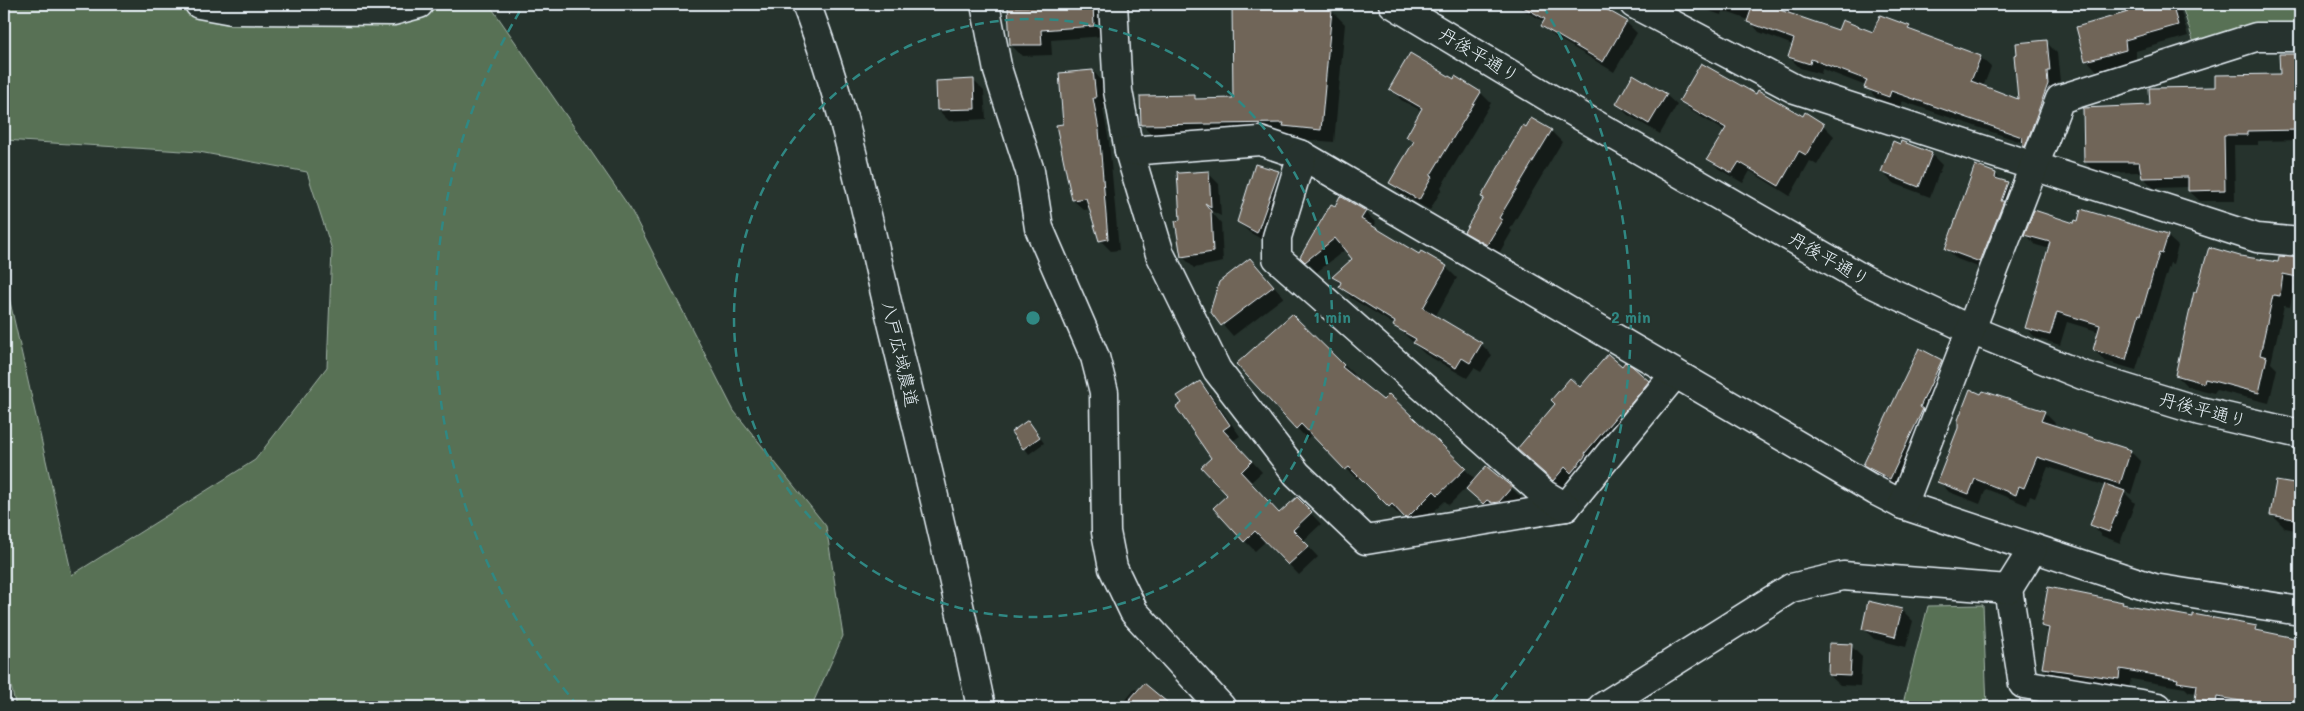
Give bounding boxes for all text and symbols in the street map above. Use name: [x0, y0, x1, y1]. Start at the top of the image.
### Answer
street label: 丹後平通り: [1435, 21, 1524, 88]
street label: 丹後平通り: [1785, 225, 1874, 291]
street label: 八戸広域農道: [877, 298, 925, 409]
text: 1 min: [1313, 307, 1351, 327]
text: 2 min: [1611, 307, 1651, 327]
centre of rings: [1024, 309, 1042, 327]
street label: 丹後平通り: [2157, 386, 2250, 432]

